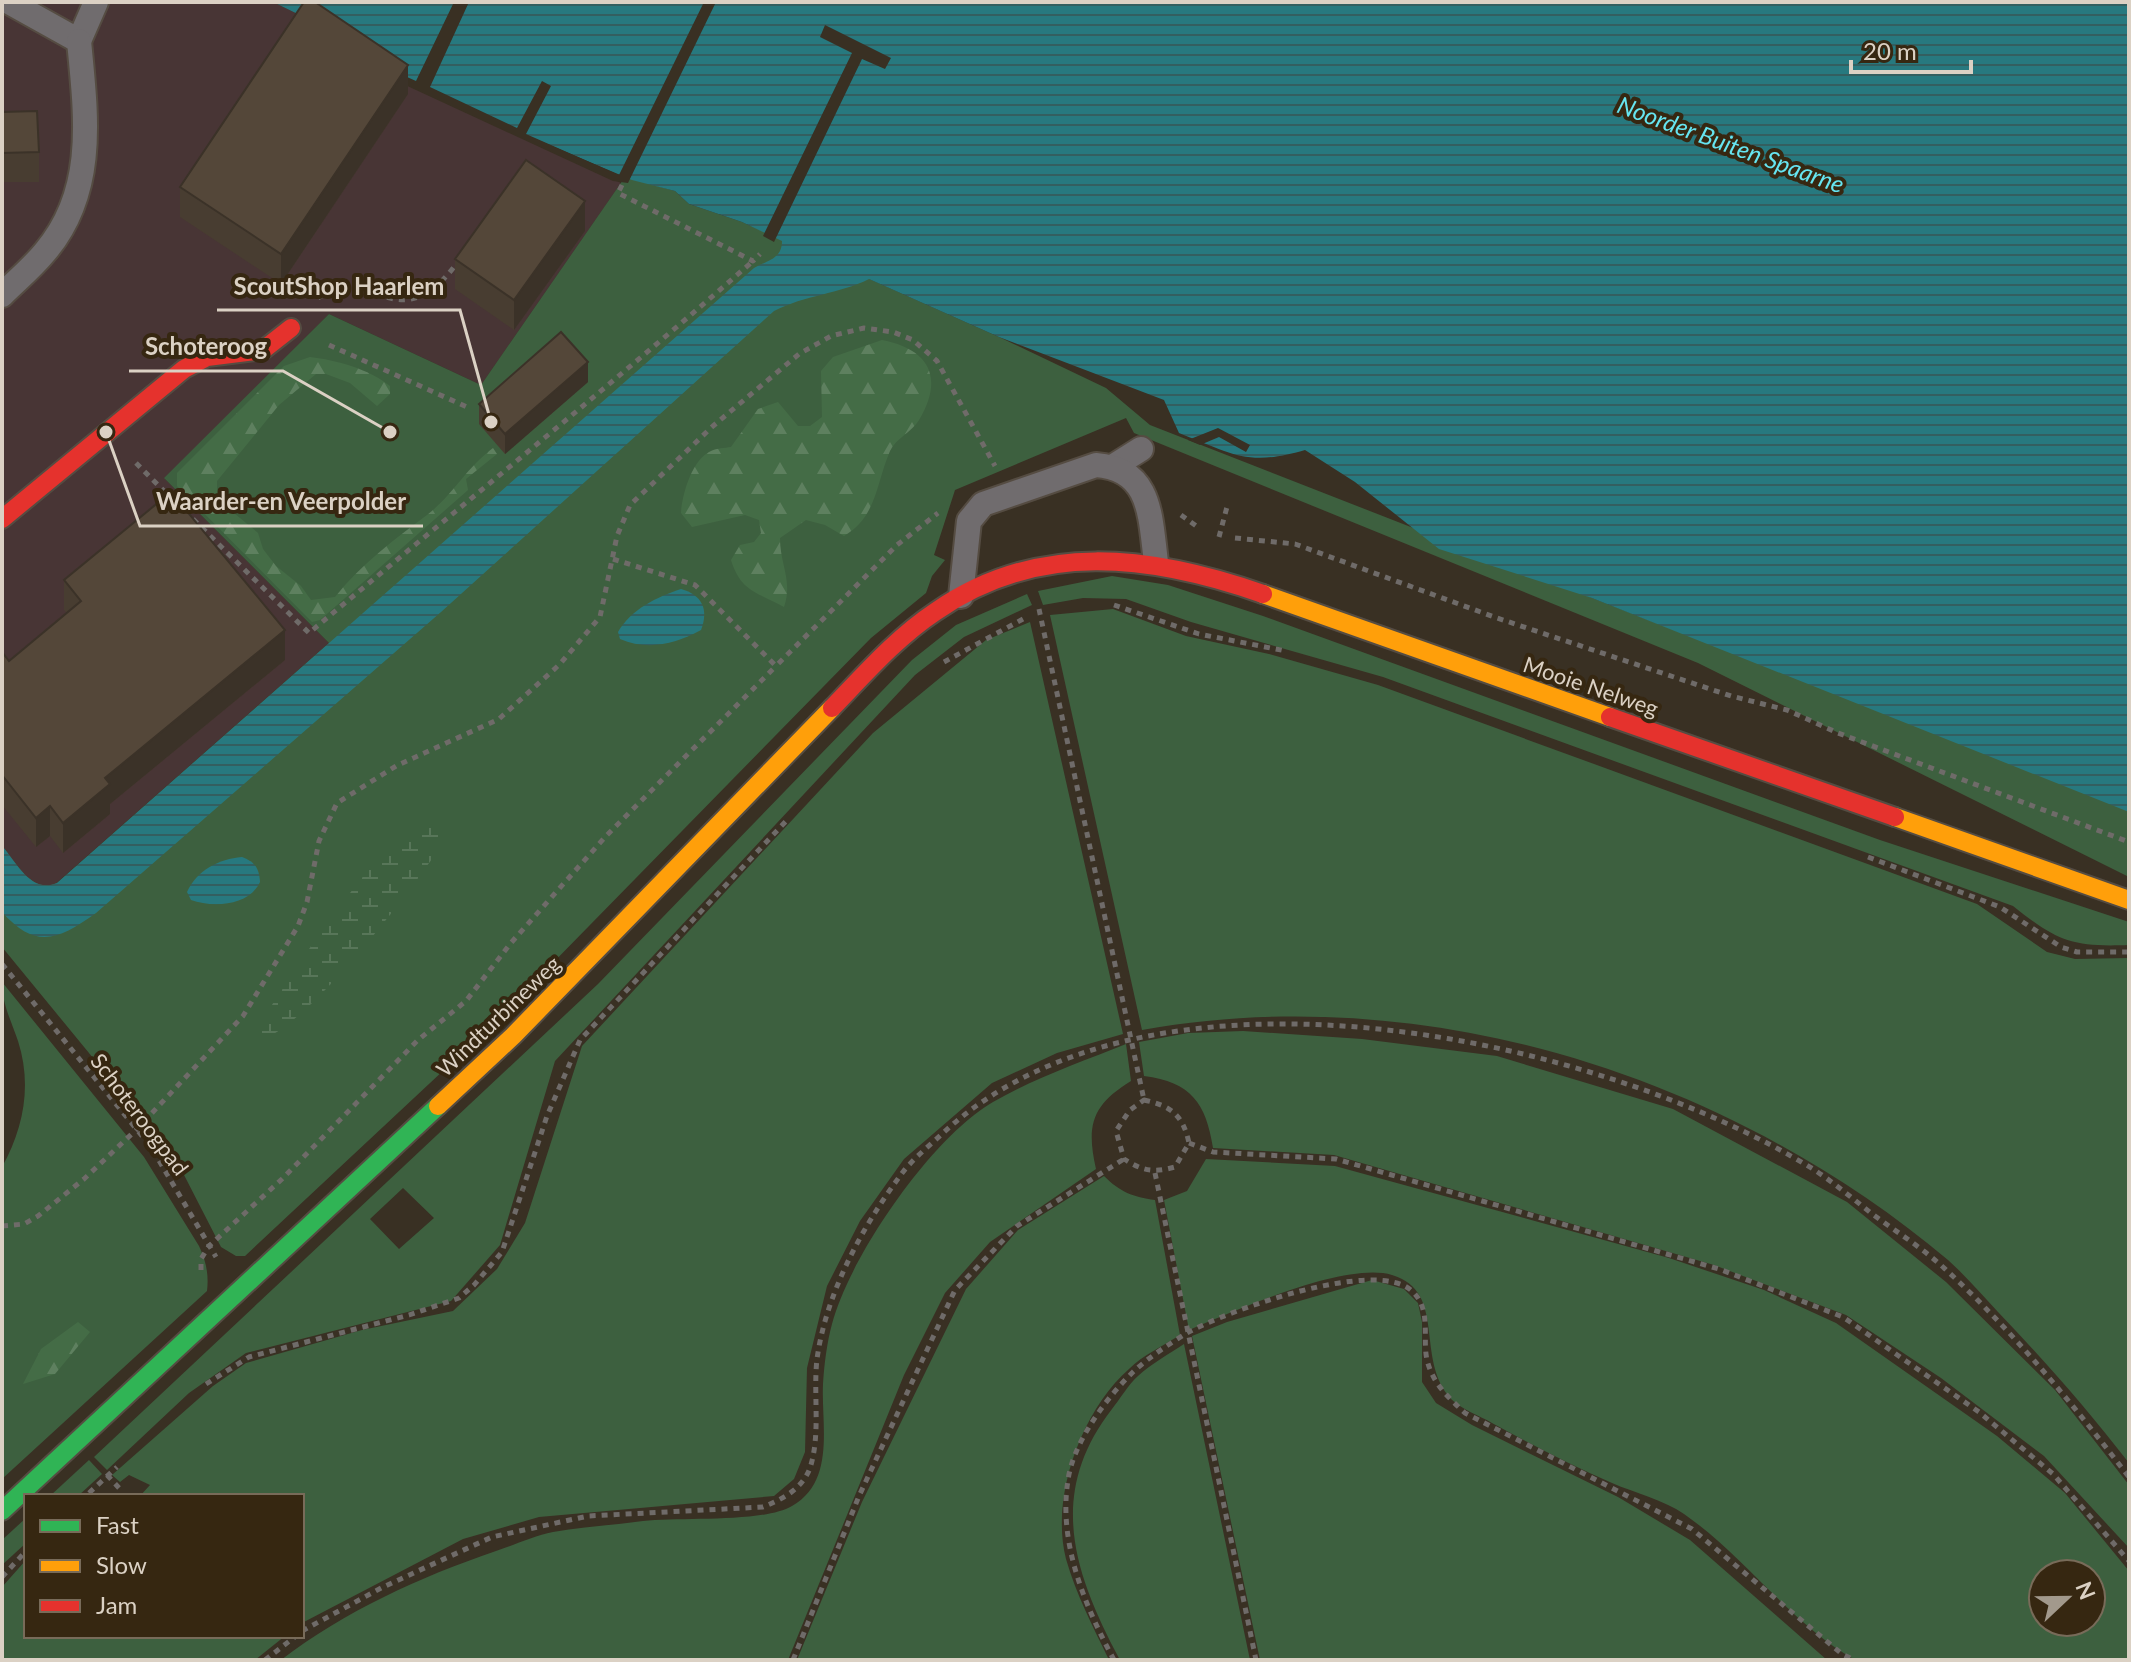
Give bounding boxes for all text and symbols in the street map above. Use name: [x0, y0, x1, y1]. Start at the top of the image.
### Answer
scale bar: [1851, 24, 1971, 74]
text: 20 m: [1863, 36, 1917, 65]
water label: Noorder Buiten Spaarne: [1614, 90, 1848, 198]
callout: ScoutShop Haarlem: [217, 262, 460, 310]
text: ScoutShop Haarlem: [234, 271, 444, 300]
callout: Schoteroog: [129, 323, 283, 371]
text: Schoteroog: [145, 331, 267, 360]
callout: Waarder-en Veerpolder: [140, 478, 423, 526]
text: Waarder-en Veerpolder: [156, 486, 406, 515]
street label: Mooie Nelweg: [1520, 650, 1662, 722]
street label: Windturbineweg: [430, 950, 566, 1082]
street label: Schoteroogpad: [85, 1048, 195, 1180]
legend: [24, 1494, 304, 1638]
text: Fast: [96, 1510, 139, 1539]
text: Slow: [96, 1550, 147, 1579]
north arrow: [2027, 1558, 2107, 1638]
text: N: [2070, 1577, 2102, 1603]
text: Jam: [96, 1590, 137, 1619]

